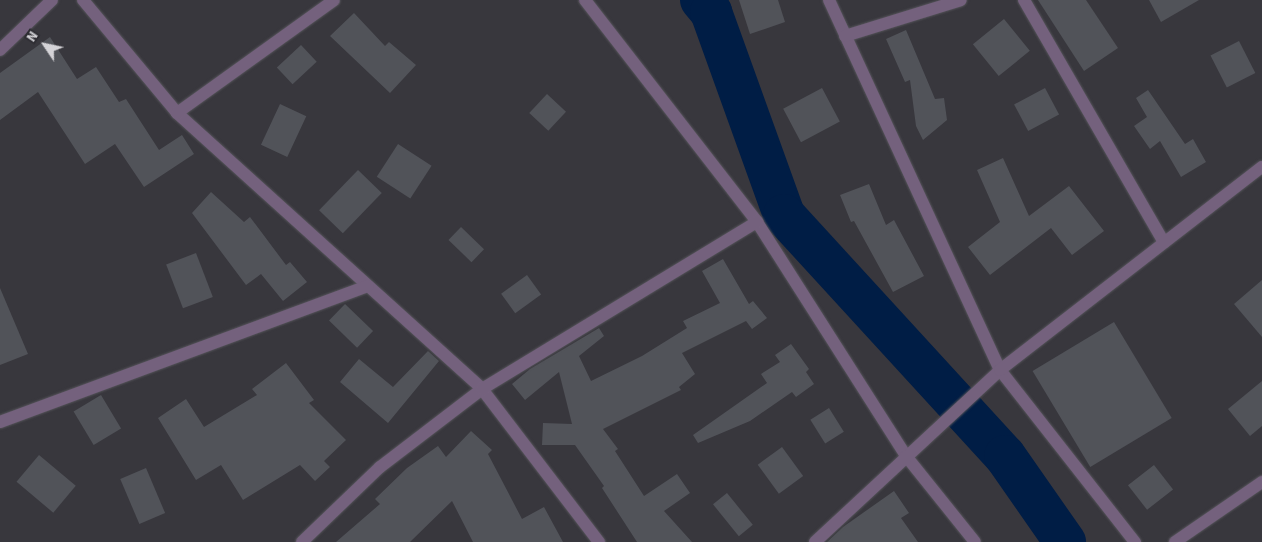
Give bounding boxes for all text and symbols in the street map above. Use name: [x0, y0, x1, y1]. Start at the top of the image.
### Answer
north arrow: [20, 20, 70, 70]
text: N: [22, 27, 43, 46]

